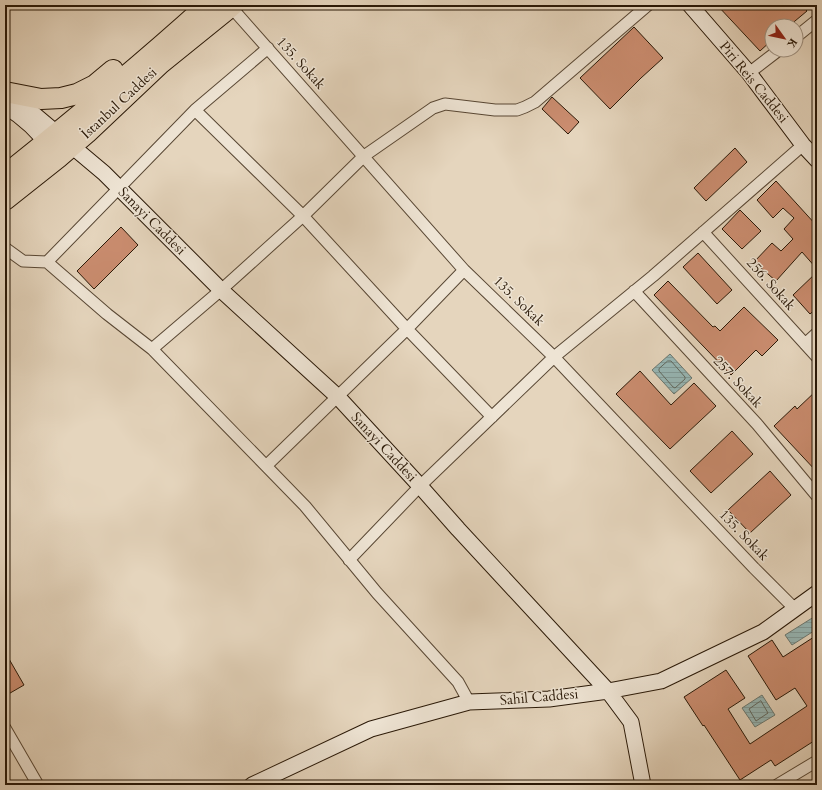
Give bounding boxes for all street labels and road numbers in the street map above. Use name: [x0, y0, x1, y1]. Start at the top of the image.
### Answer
street label: 135. Sokak: [272, 33, 330, 94]
street label: Piri Reis Caddesi: [715, 37, 793, 127]
street label: İstanbul Caddesi: [77, 63, 161, 143]
street label: Sanayi Caddesi: [114, 183, 190, 259]
street label: 256. Sokak: [742, 254, 800, 315]
street label: 135. Sokak: [489, 272, 549, 331]
street label: 257. Sokak: [709, 352, 767, 412]
street label: Sanayi Caddesi: [347, 408, 421, 486]
street label: 135. Sokak: [715, 505, 774, 565]
street label: Sahil Caddesi: [499, 684, 579, 710]

